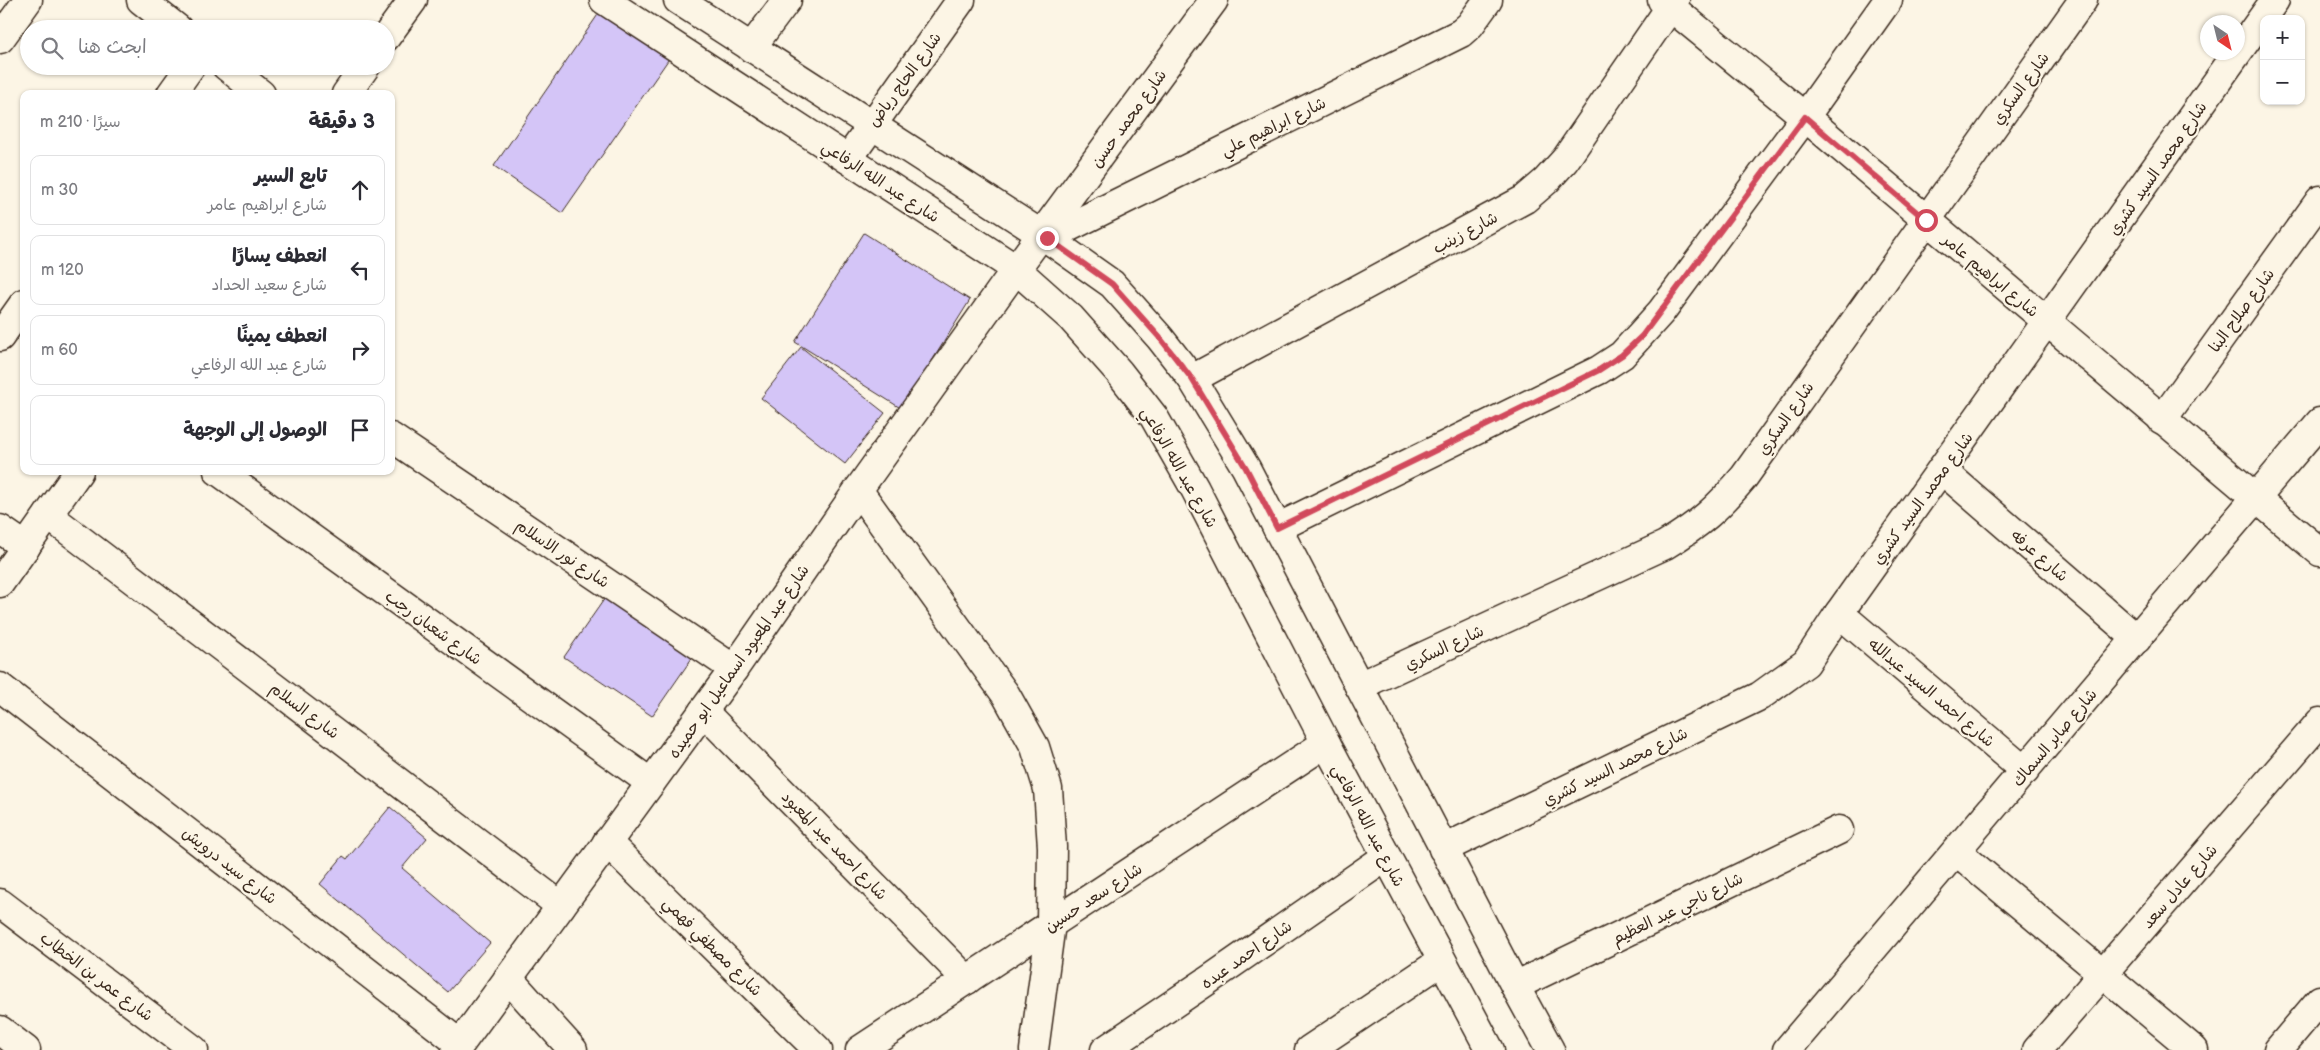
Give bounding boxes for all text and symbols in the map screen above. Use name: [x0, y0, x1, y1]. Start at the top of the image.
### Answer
north arrow: [2200, 15, 2245, 60]
map controls: [2260, 15, 2305, 105]
button: +: [2260, 15, 2305, 60]
search box: [20, 20, 395, 75]
street label: شارع الحاج رياض: [865, 29, 947, 131]
icon: search: [38, 34, 66, 62]
text: ابحث هنا: [78, 36, 147, 59]
street label: شارع السكري: [1989, 49, 2055, 129]
button: −: [2260, 60, 2305, 105]
street label: شارع محمد حسن: [1087, 66, 1172, 172]
street label: شارع ابراهيم علي: [1218, 94, 1331, 165]
street label: شارع محمد السيد كشري: [2105, 98, 2212, 240]
text: 3 دقيقة: [309, 109, 375, 134]
text: سيرًا · 210 m: [40, 113, 121, 132]
street label: شارع عبد الله الرفاعي: [816, 137, 942, 231]
text: تابع السير: [254, 165, 327, 188]
icon: ahead: [346, 176, 374, 204]
text: 30 m: [41, 181, 78, 200]
text: شارع ابراهيم عامر: [207, 196, 327, 215]
street label: شارع زينب: [1430, 208, 1502, 259]
route start: [1915, 209, 1938, 232]
route end: [1036, 227, 1059, 250]
street label: شارع ابراهيم عامر: [1935, 229, 2042, 323]
text: انعطف يسارًا: [232, 245, 327, 268]
icon: left: [346, 256, 374, 284]
text: 120 m: [41, 261, 84, 280]
street label: شارع صلاح البنا: [2205, 265, 2280, 357]
text: شارع سعيد الحداد: [211, 276, 327, 295]
text: انعطف يمينًا: [237, 325, 327, 348]
icon: right: [346, 336, 374, 364]
text: 60 m: [41, 341, 78, 360]
text: شارع عبد الله الرفاعي: [191, 356, 327, 375]
street label: شارع السكري: [1754, 379, 1819, 460]
street label: شارع عبد الله الرفاعي: [1133, 404, 1221, 533]
icon: arrive: [346, 416, 374, 444]
text: الوصول إلى الوجهة: [183, 419, 327, 442]
street label: شارع محمد السيد كشري: [1869, 429, 1978, 569]
street label: شارع نور الاسلام: [511, 516, 613, 594]
street label: شارع عرفه: [2006, 526, 2071, 587]
street label: شارع عبد المعبود اسماعيل ابو حميده: [665, 561, 814, 763]
street label: شارع شعبان رجب: [381, 587, 485, 670]
street label: شارع السكري: [1402, 622, 1488, 676]
street label: شارع احمد السيد عبدالله: [1863, 635, 1998, 752]
street label: شارع السلام: [265, 679, 342, 745]
street label: شارع صابر السماك: [2009, 685, 2102, 791]
street label: شارع محمد السيد كشري: [1540, 724, 1692, 812]
street label: شارع عبد الله الرفاعي: [1324, 761, 1408, 892]
street label: شارع احمد عبد المعبود: [776, 788, 891, 905]
street label: شارع سيد درويش: [178, 823, 280, 910]
street label: شارع عادل سعد: [2138, 841, 2223, 934]
street label: شارع سعد حسين: [1042, 860, 1147, 938]
street label: شارع ناجي عبد العظيم: [1609, 869, 1748, 953]
street label: شارع مصطفي فهمي: [656, 894, 765, 1003]
street label: شارع احمد عبده: [1198, 917, 1296, 994]
street label: شارع عمر بن الخطاب: [35, 929, 156, 1027]

